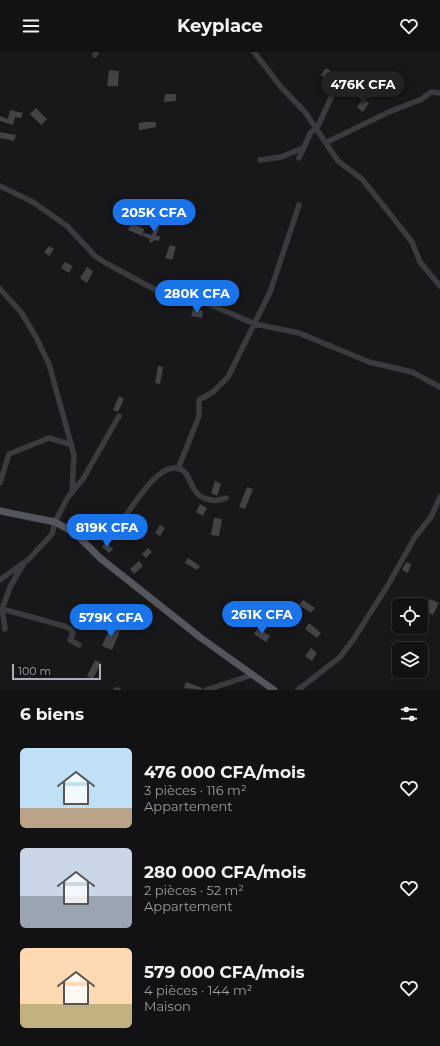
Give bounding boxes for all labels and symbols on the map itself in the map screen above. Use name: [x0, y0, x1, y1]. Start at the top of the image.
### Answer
pin: 476K CFA: [322, 71, 404, 105]
pin: 205K CFA: [113, 199, 195, 233]
pin: 280K CFA: [156, 280, 238, 314]
pin: 819K CFA: [66, 514, 148, 548]
pin: 261K CFA: [221, 601, 303, 635]
pin: 579K CFA: [70, 604, 152, 638]
scale bar: [12, 662, 101, 681]

